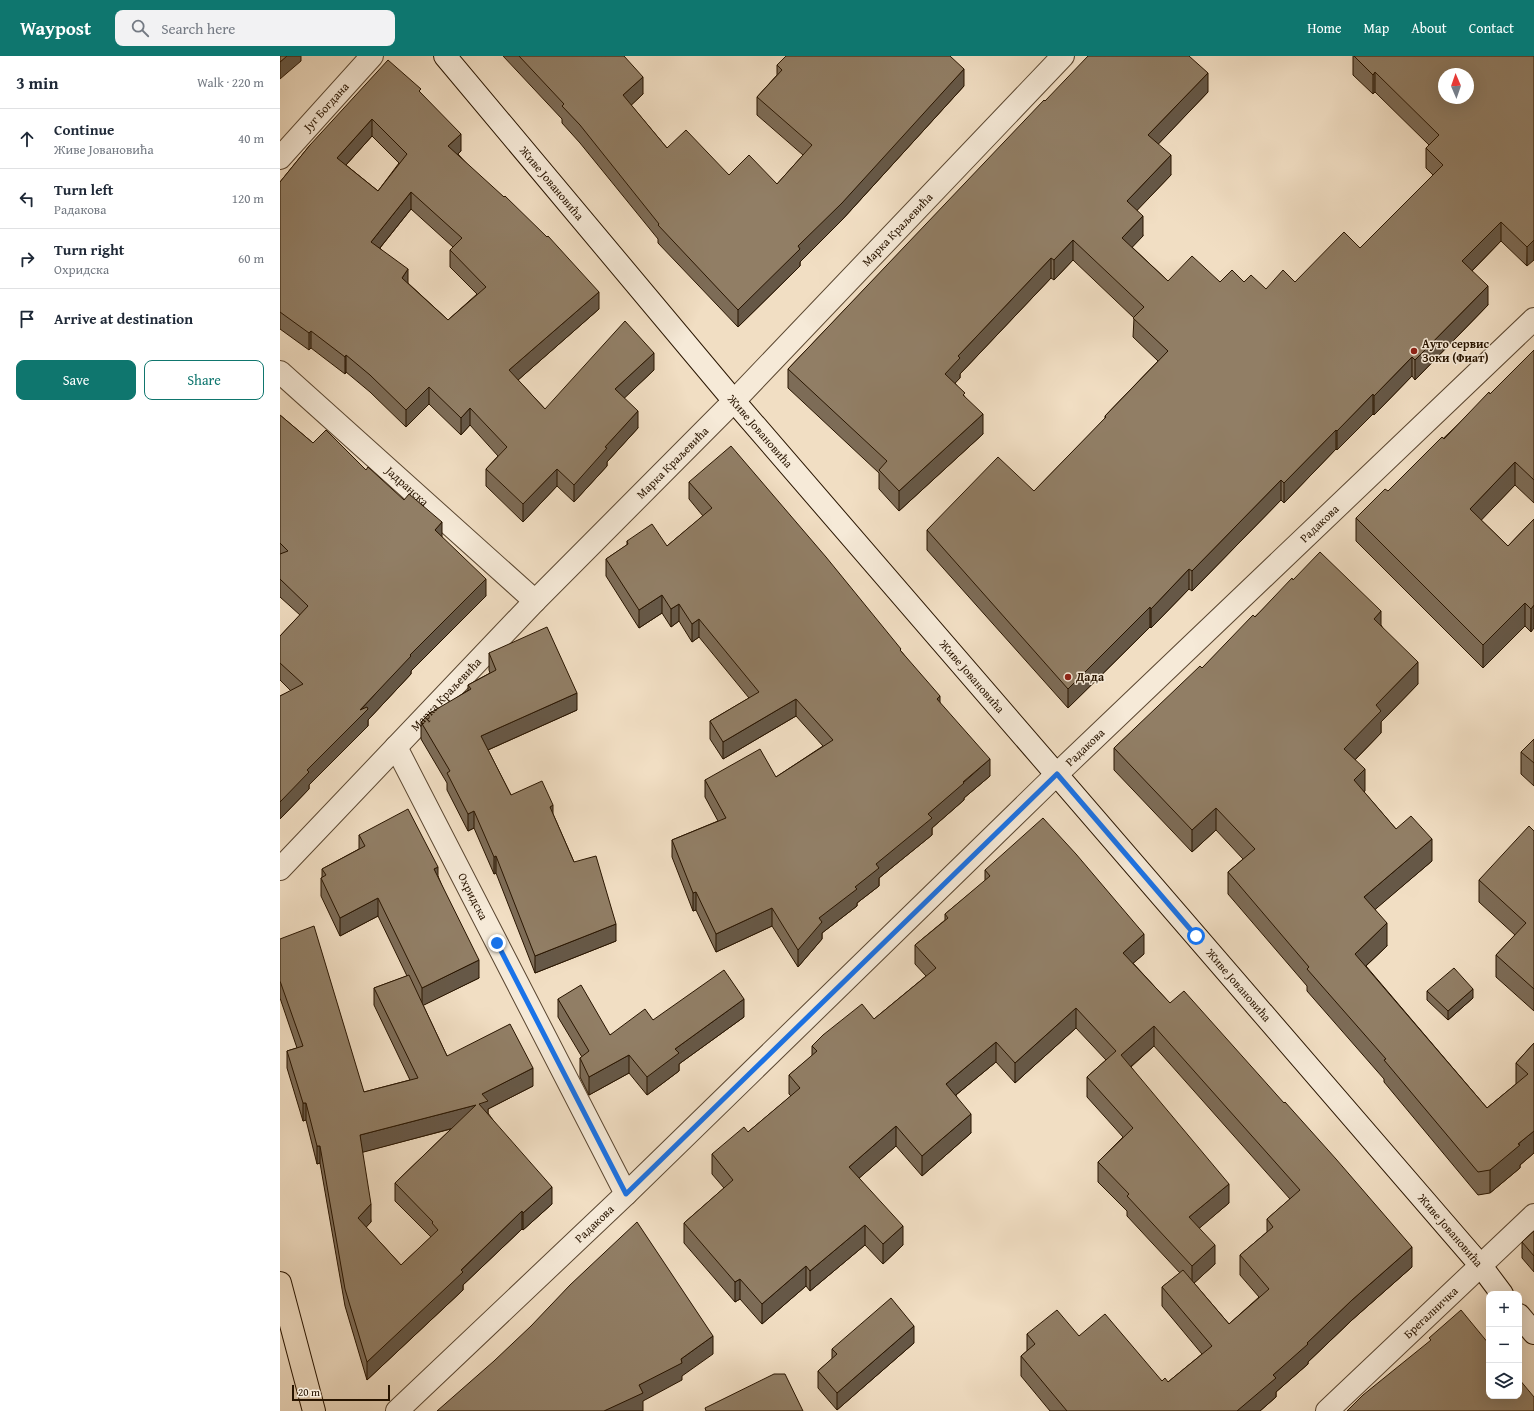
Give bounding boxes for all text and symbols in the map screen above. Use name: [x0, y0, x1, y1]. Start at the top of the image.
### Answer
search box: [115, 10, 395, 46]
text: Waypost: [20, 14, 91, 42]
icon: search: [129, 17, 151, 39]
text: Search here: [161, 18, 235, 39]
text: Home: [1307, 18, 1342, 38]
text: Map: [1364, 18, 1389, 38]
text: About: [1411, 18, 1447, 38]
text: Contact: [1469, 18, 1514, 38]
north arrow: [1438, 68, 1474, 104]
text: 3 min: [16, 70, 58, 95]
text: Walk · 220 m: [197, 73, 264, 92]
street label: Југ Богдана: [298, 78, 353, 136]
text: Continue: [54, 119, 115, 140]
icon: ahead: [16, 128, 38, 150]
text: 40 m: [238, 129, 264, 148]
text: Живе Јовановића: [54, 140, 154, 159]
street label: Живе Јовановића: [515, 141, 588, 224]
text: Turn left: [54, 179, 113, 200]
icon: left: [16, 188, 38, 210]
street label: Марка Краљевића: [858, 188, 937, 270]
text: 120 m: [232, 189, 264, 208]
text: Радакова: [54, 200, 106, 219]
text: Turn right: [54, 239, 125, 260]
icon: right: [16, 248, 38, 270]
text: 60 m: [238, 249, 264, 268]
text: Охридска: [54, 260, 109, 279]
icon: arrive: [16, 308, 38, 330]
text: Arrive at destination: [54, 308, 193, 329]
place label: Ауто сервис Зоки (Фиат): [1422, 335, 1490, 366]
marker: Ауто сервис Зоки (Фиат): [1409, 346, 1419, 356]
button: Save: [16, 360, 136, 400]
button: Share: [144, 360, 264, 400]
street label: Живе Јовановића: [723, 390, 797, 471]
street label: Марка Краљевића: [632, 422, 712, 502]
street label: Јадранска: [381, 461, 433, 510]
street label: Радакова: [1296, 500, 1343, 546]
street label: Живе Јовановића: [935, 635, 1009, 717]
street label: Марка Краљевића: [407, 653, 485, 735]
place label: Дада: [1075, 668, 1105, 685]
marker: Дада: [1063, 672, 1073, 682]
street label: Радакова: [1061, 724, 1108, 770]
street label: Охридска: [454, 870, 493, 923]
route start: [1187, 927, 1205, 945]
route end: [488, 934, 506, 952]
street label: Живе Јовановића: [1202, 944, 1276, 1026]
street label: Живе Јовановића: [1414, 1189, 1487, 1271]
street label: Радакова: [571, 1201, 618, 1246]
street label: Брегалничка: [1400, 1282, 1462, 1342]
map controls: [1486, 1291, 1522, 1399]
button: +: [1486, 1291, 1522, 1327]
button: −: [1486, 1327, 1522, 1363]
button: layers: [1486, 1363, 1522, 1399]
scale bar: [292, 1383, 390, 1402]
text: 20 m: [298, 1384, 320, 1400]

